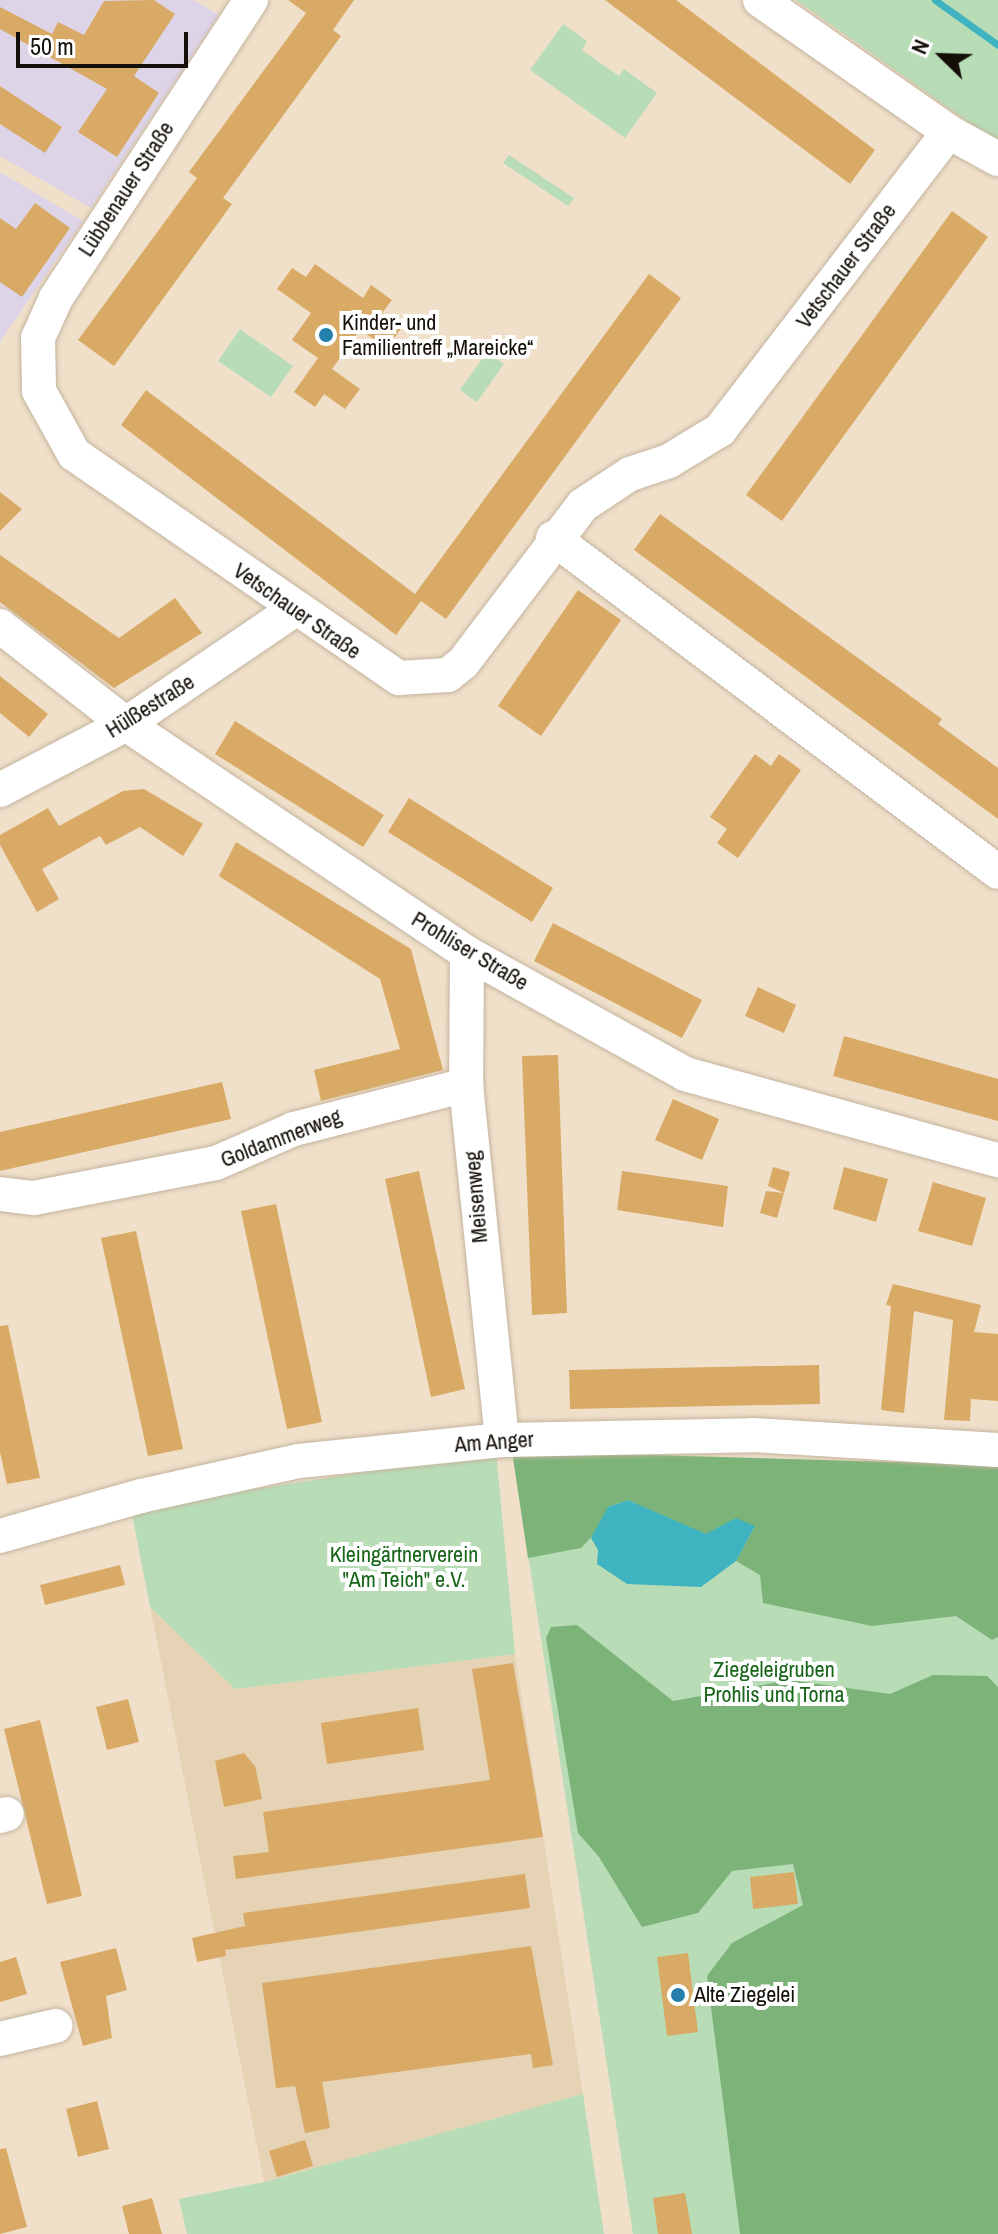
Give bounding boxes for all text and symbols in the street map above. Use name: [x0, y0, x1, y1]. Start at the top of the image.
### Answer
scale bar: [20, 16, 192, 66]
north arrow: [902, 16, 982, 96]
text: 50 m: [30, 30, 74, 62]
text: N: [904, 35, 936, 58]
street label: Lübbenauer Straße: [73, 117, 179, 261]
street label: Vetschauer Straße: [790, 198, 902, 334]
place label: Kinder- und Familientreff „Mareicke“: [342, 309, 533, 360]
marker: Kinder- und Familientreff „Mareicke“: [317, 326, 335, 344]
street label: Vetschauer Straße: [228, 557, 366, 665]
street label: Hülßestraße: [101, 669, 199, 743]
street label: Prohliser Straße: [407, 906, 533, 996]
street label: Goldammerweg: [217, 1103, 345, 1173]
street label: Meisenweg: [459, 1150, 493, 1244]
street label: Am Anger: [453, 1426, 535, 1458]
park label: Kleingärtnerverein "Am Teich" e.V.: [330, 1541, 478, 1592]
park label: Ziegeleigruben Prohlis und Torna: [703, 1656, 845, 1708]
place label: Alte Ziegelei: [694, 1982, 795, 2008]
marker: Alte Ziegelei: [669, 1986, 687, 2004]

